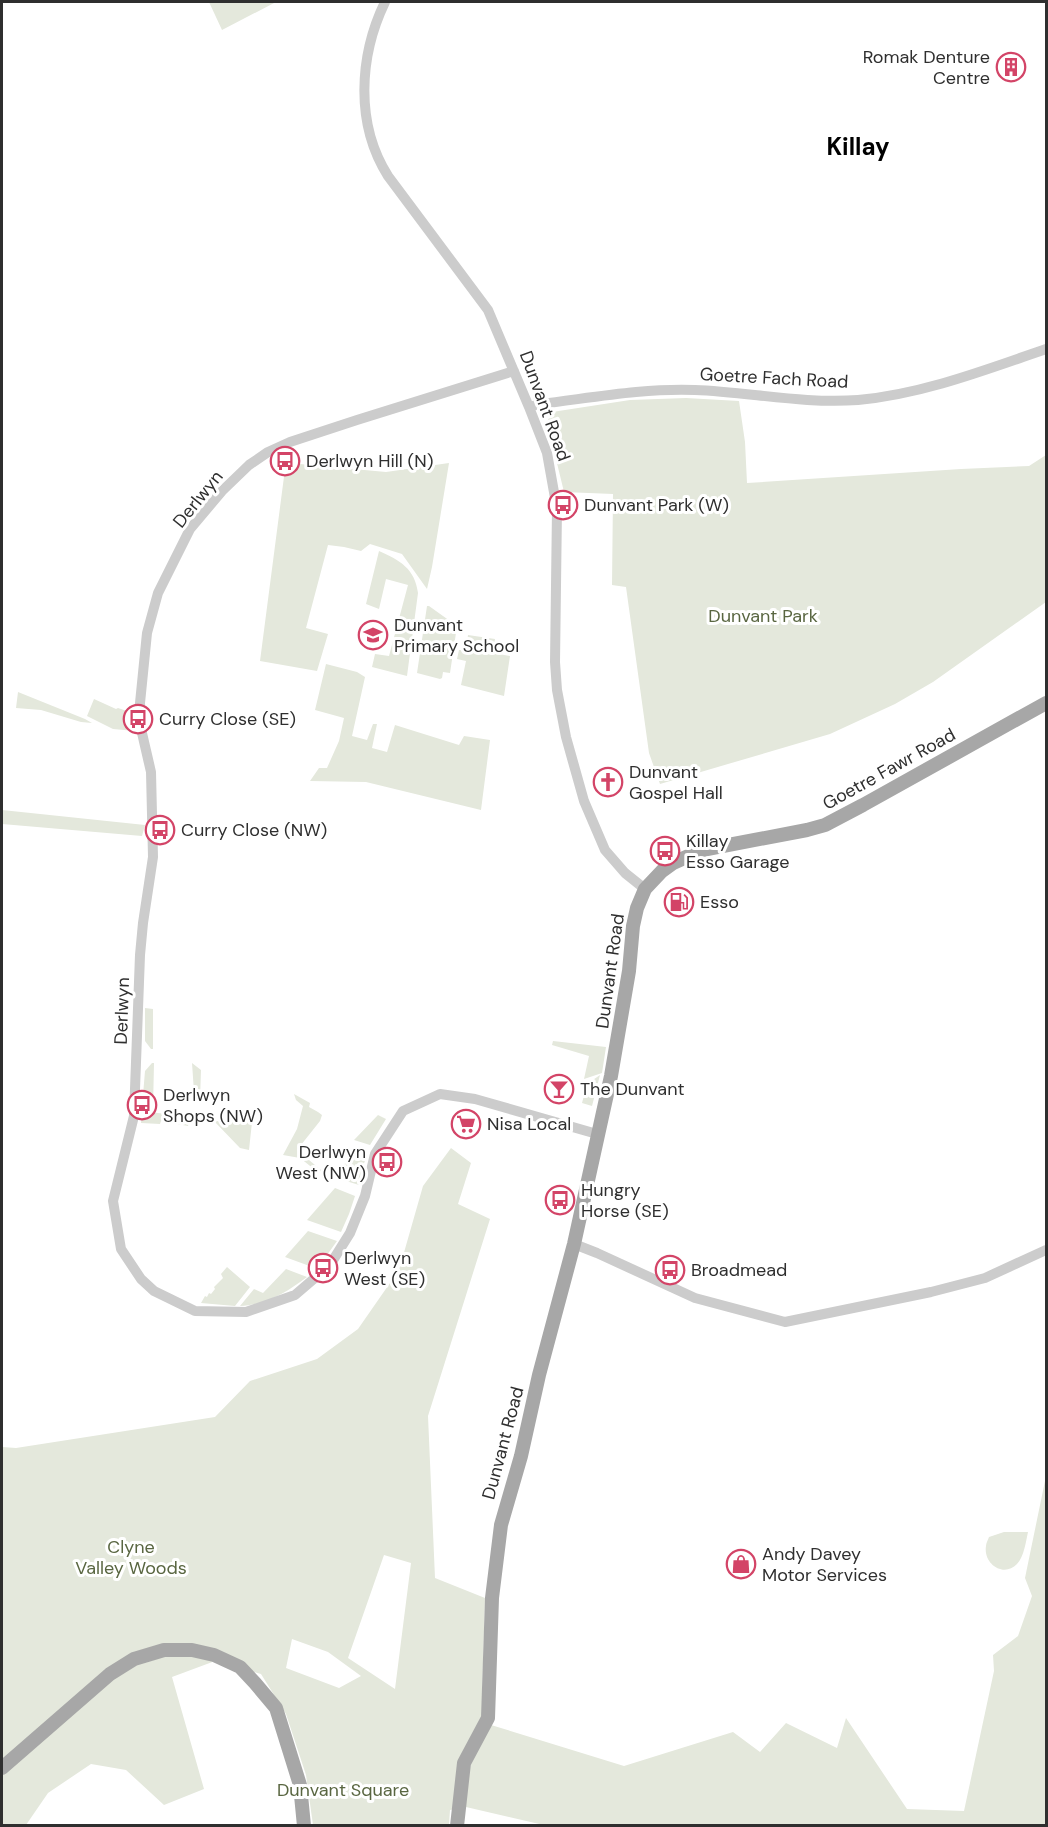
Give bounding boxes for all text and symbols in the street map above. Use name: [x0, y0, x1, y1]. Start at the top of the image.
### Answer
place label: Romak Denture Centre: [863, 45, 990, 90]
building icon: Romak Denture Centre: [995, 51, 1027, 83]
district label: Killay: [826, 131, 890, 162]
street label: Dunvant Road: [514, 348, 576, 464]
street label: Goetre Fach Road: [699, 362, 849, 394]
bus stop icon: Derlwyn Hill (N): [269, 445, 301, 477]
place label: Derlwyn Hill (N): [306, 449, 433, 473]
street label: Derlwyn: [167, 465, 229, 533]
bus stop icon: Dunvant Park (W): [547, 489, 579, 521]
place label: Dunvant Park (W): [584, 493, 729, 517]
park label: Dunvant Park: [708, 604, 818, 628]
place label: Dunvant Primary School: [394, 613, 519, 658]
school or university icon: Dunvant Primary School: [357, 619, 389, 651]
bus stop icon: Curry Close (SE): [122, 703, 154, 735]
place label: Curry Close (SE): [159, 707, 296, 731]
street label: Goetre Fawr Road: [818, 723, 960, 815]
place label: Dunvant Gospel Hall: [629, 760, 723, 805]
church icon: Dunvant Gospel Hall: [592, 766, 624, 798]
bus stop icon: Curry Close (NW): [144, 814, 176, 846]
place label: Curry Close (NW): [181, 818, 327, 842]
place label: Killay Esso Garage: [686, 829, 790, 874]
bus stop icon: Killay Esso Garage: [649, 835, 681, 867]
fuel station icon: Esso: [663, 886, 695, 918]
place label: Esso: [700, 890, 739, 914]
street label: Dunvant Road: [590, 912, 630, 1030]
street label: Derlwyn: [109, 977, 135, 1045]
bar icon: The Dunvant: [543, 1073, 575, 1105]
place label: The Dunvant: [580, 1077, 685, 1101]
place label: Derlwyn Shops (NW): [163, 1083, 263, 1128]
bus stop icon: Derlwyn Shops (NW): [126, 1089, 158, 1121]
supermarket icon: Nisa Local: [450, 1108, 482, 1140]
place label: Nisa Local: [487, 1112, 571, 1136]
place label: Derlwyn West (NW): [275, 1140, 366, 1185]
bus stop icon: Derlwyn West (NW): [371, 1146, 403, 1178]
place label: Hungry Horse (SE): [581, 1178, 669, 1223]
bus stop icon: Hungry Horse (SE): [544, 1184, 576, 1216]
place label: Derlwyn West (SE): [344, 1246, 425, 1291]
bus stop icon: Derlwyn West (SE): [307, 1252, 339, 1284]
bus stop icon: Broadmead: [654, 1254, 686, 1286]
place label: Broadmead: [691, 1258, 787, 1282]
street label: Dunvant Road: [476, 1384, 530, 1502]
park label: Clyne Valley Woods: [75, 1535, 187, 1580]
place label: Andy Davey Motor Services: [762, 1542, 887, 1587]
shop icon: Andy Davey Motor Services: [725, 1548, 757, 1580]
park label: Dunvant Square: [277, 1778, 409, 1802]

